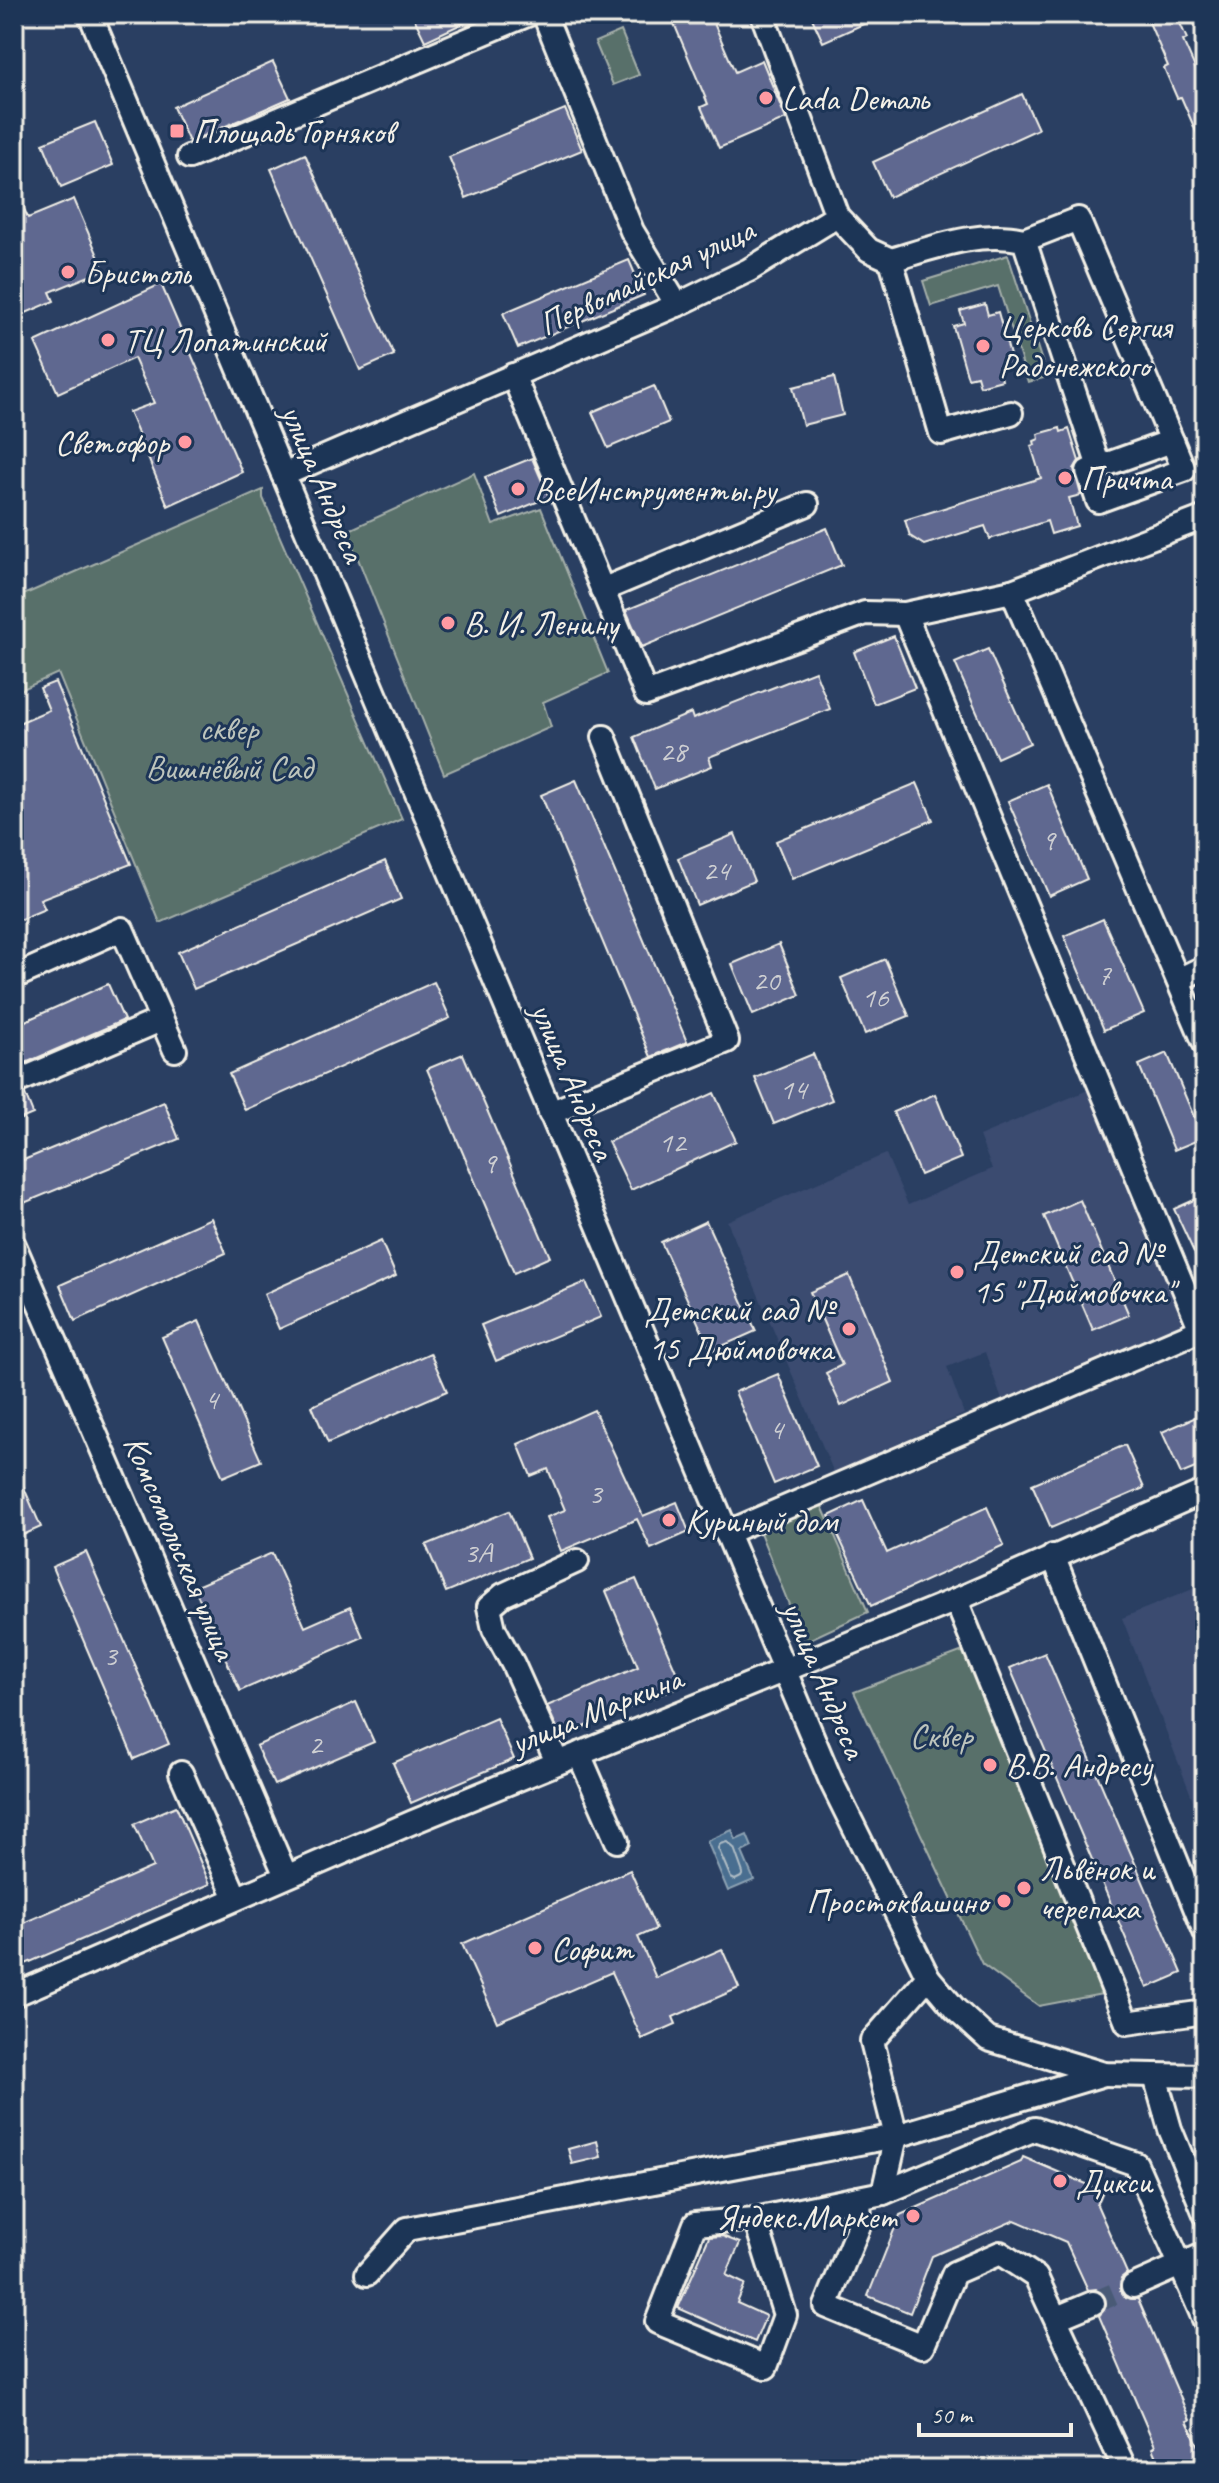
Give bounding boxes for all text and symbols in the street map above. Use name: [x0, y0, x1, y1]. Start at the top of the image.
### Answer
place label: Lada Dеталь: [782, 77, 931, 120]
marker: Lada Dеталь: [757, 89, 775, 107]
place label: Площадь Горняков: [193, 110, 400, 153]
marker: Площадь Горняков: [168, 122, 186, 140]
street label: Первомайская улица: [532, 207, 763, 345]
place label: Бристоль: [84, 251, 193, 294]
marker: Бристоль: [59, 263, 77, 281]
place label: Церковь Сергия Радонежского: [999, 305, 1174, 387]
place label: ТЦ Лопатинский: [124, 319, 329, 362]
marker: ТЦ Лопатинский: [99, 331, 117, 349]
marker: Церковь Сергия Радонежского: [974, 337, 992, 355]
street label: улица Андреса: [270, 396, 377, 571]
place label: Светофор: [55, 421, 171, 464]
marker: Светофор: [176, 433, 194, 451]
place label: Причта: [1081, 457, 1174, 500]
place label: ВсеИнструменты.ру: [534, 468, 778, 511]
marker: Причта: [1056, 469, 1074, 487]
marker: ВсеИнструменты.ру: [509, 480, 527, 498]
place label: В. И. Ленину: [464, 602, 621, 645]
marker: В. И. Ленину: [439, 614, 457, 632]
park label: сквер Вишнёвый Сад: [146, 707, 315, 789]
house number: 28: [660, 732, 689, 770]
house number: 9: [1041, 821, 1057, 859]
house number: 24: [703, 851, 732, 889]
house number: 7: [1097, 955, 1112, 993]
house number: 20: [753, 961, 782, 999]
house number: 16: [862, 978, 890, 1016]
street label: улица Андреса: [520, 994, 627, 1169]
house number: 14: [780, 1070, 809, 1108]
house number: 12: [659, 1123, 688, 1161]
house number: 9: [482, 1144, 498, 1182]
place label: Детский сад № 15 "Дюймовочка": [973, 1231, 1181, 1313]
marker: Детский сад № 15 "Дюймовочка": [948, 1263, 966, 1281]
place label: Детский сад № 15 Дюймовочка: [644, 1288, 838, 1370]
marker: Детский сад № 15 Дюймовочка: [840, 1320, 858, 1338]
house number: 4: [204, 1380, 220, 1418]
house number: 4: [769, 1410, 785, 1448]
street label: Комсомольская улица: [114, 1429, 248, 1668]
house number: 3: [588, 1474, 604, 1512]
place label: Куриный дом: [685, 1499, 839, 1542]
marker: Куриный дом: [660, 1511, 678, 1529]
house number: 3А: [464, 1533, 494, 1571]
street label: улица Андреса: [771, 1592, 878, 1767]
house number: 3: [103, 1636, 119, 1674]
street label: улица Маркина: [502, 1655, 691, 1765]
park label: Сквер: [910, 1714, 974, 1757]
house number: 2: [308, 1725, 324, 1763]
place label: В.В. Андресу: [1006, 1744, 1154, 1787]
marker: В.В. Андресу: [981, 1756, 999, 1774]
place label: Львёнок и черепаха: [1040, 1847, 1156, 1929]
marker: Львёнок и черепаха: [1015, 1879, 1033, 1897]
place label: Простоквашино: [806, 1880, 992, 1923]
marker: Простоквашино: [995, 1892, 1013, 1910]
place label: Софит: [551, 1927, 635, 1970]
marker: Софит: [526, 1939, 544, 1957]
place label: Дикси: [1076, 2160, 1154, 2203]
marker: Дикси: [1051, 2172, 1069, 2190]
place label: Яндекс.Маркет: [717, 2195, 898, 2238]
marker: Яндекс.Маркет: [904, 2207, 922, 2225]
scale bar: [919, 2387, 1071, 2437]
text: 50 m: [931, 2400, 974, 2430]

